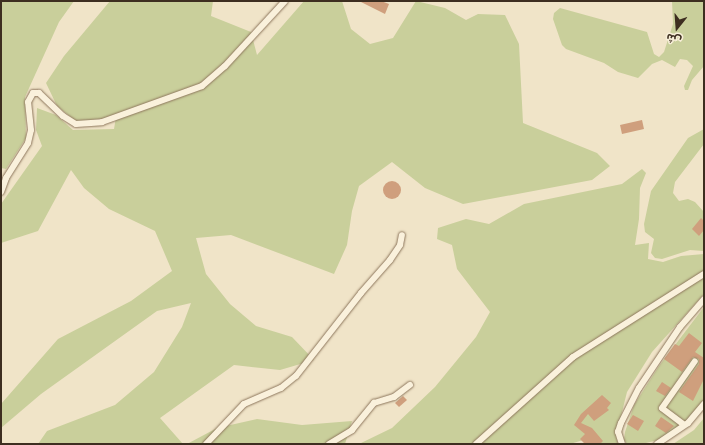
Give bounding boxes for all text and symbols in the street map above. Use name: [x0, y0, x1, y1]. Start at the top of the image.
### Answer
north arrow: [657, 8, 697, 48]
text: ش: [665, 32, 682, 47]

